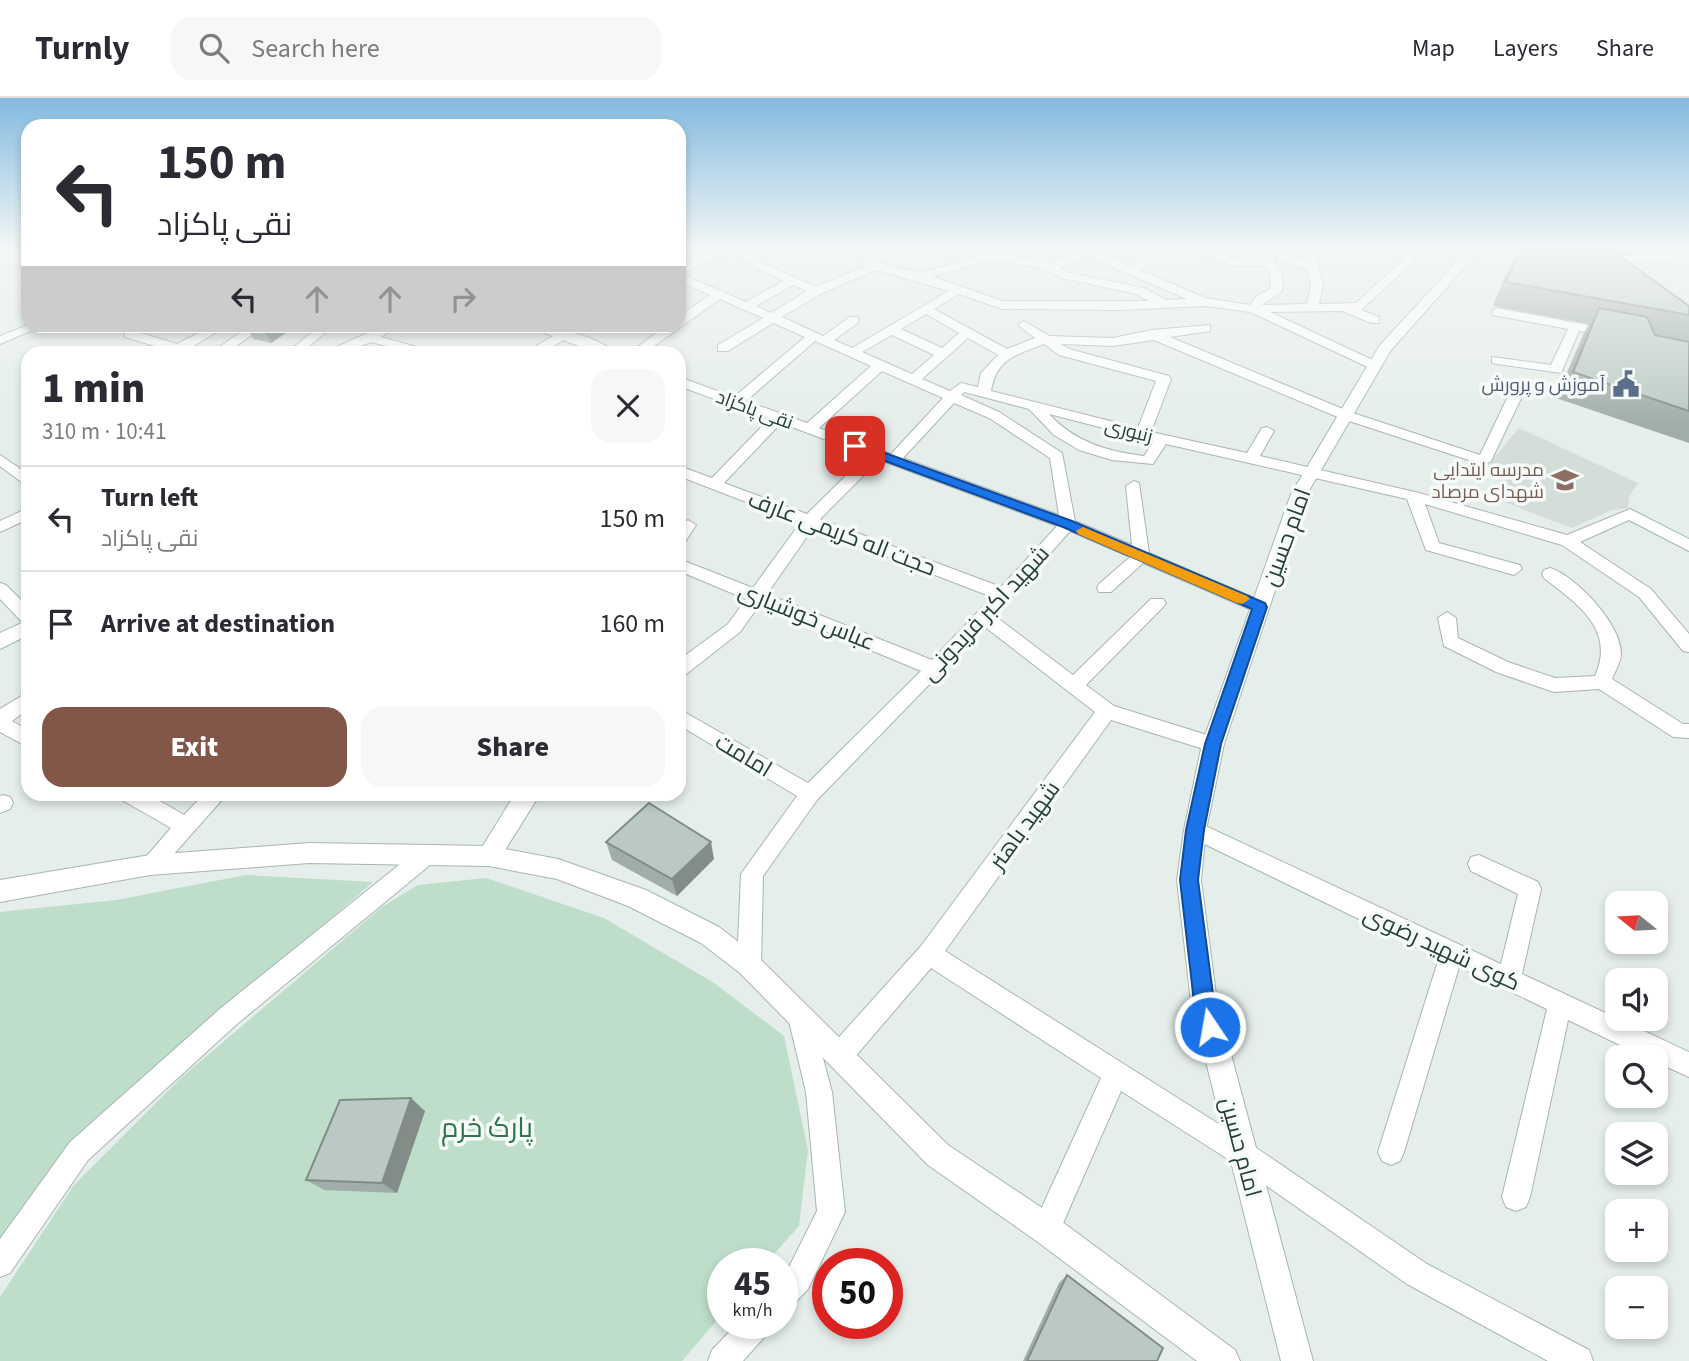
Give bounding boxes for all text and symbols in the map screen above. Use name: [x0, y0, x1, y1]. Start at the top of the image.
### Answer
search box: [171, 17, 661, 80]
text: Turnly: [35, 25, 129, 72]
icon: search: [195, 29, 233, 67]
text: Search here: [251, 30, 380, 67]
text: Map: [1412, 31, 1455, 66]
text: Layers: [1493, 31, 1558, 66]
text: Share: [1596, 31, 1654, 66]
text: 150 m: [157, 128, 286, 198]
icon: left: [42, 147, 133, 238]
text: نقی پاکزاد: [157, 202, 292, 248]
icon: left: [225, 280, 263, 318]
icon: ahead: [298, 280, 336, 318]
icon: ahead: [371, 280, 409, 318]
icon: right: [444, 280, 482, 318]
text: 1 min: [42, 359, 145, 419]
button: close: [591, 369, 665, 443]
public building icon: آموزش و پرورش: [1611, 369, 1641, 399]
place label: آموزش و پرورش: [1482, 372, 1605, 399]
street label: نقی پاکزاد: [712, 384, 797, 437]
street label: زنبوری: [1102, 412, 1156, 450]
text: 310 m · 10:41: [42, 415, 166, 448]
pin: [825, 416, 885, 476]
icon: arrive: [836, 427, 874, 465]
place label: مدرسه ایتدایی شهدای مرصاد: [1431, 457, 1544, 506]
school or university icon: مدرسه ایتدایی شهدای مرصاد: [1550, 465, 1580, 495]
text: Turn left: [101, 479, 198, 516]
street label: حجت اله کریمی عارف: [743, 482, 940, 584]
street label: امام حسین: [1254, 484, 1319, 591]
icon: left: [42, 500, 80, 538]
text: 150 m: [599, 500, 665, 537]
text: نقی پاکزاد: [101, 522, 198, 555]
street label: شهید اکبر فریدونی: [914, 538, 1057, 689]
street label: عباس خوشیاری: [733, 574, 880, 659]
icon: arrive: [42, 605, 80, 643]
text: Arrive at destination: [101, 605, 335, 642]
text: 160 m: [599, 605, 665, 642]
button: Exit: [42, 707, 347, 787]
button: Share: [361, 707, 665, 787]
street label: امامت: [709, 726, 779, 785]
street label: شهید باهنر: [980, 774, 1068, 878]
north arrow: [1605, 891, 1668, 954]
map controls: [1605, 891, 1668, 1339]
street label: کوی شهید رضوی: [1358, 898, 1526, 999]
button: sound: [1605, 968, 1668, 1031]
position arrow: [1173, 990, 1247, 1064]
button: search: [1605, 1045, 1668, 1108]
street label: امام حسین: [1211, 1094, 1270, 1201]
park label: پارک خرم: [441, 1108, 534, 1148]
button: layers: [1605, 1122, 1668, 1185]
button: +: [1605, 1199, 1668, 1262]
speed limit sign: 50: [812, 1248, 903, 1339]
text: 45: [734, 1259, 771, 1309]
button: −: [1605, 1276, 1668, 1339]
text: km/h: [733, 1298, 772, 1323]

